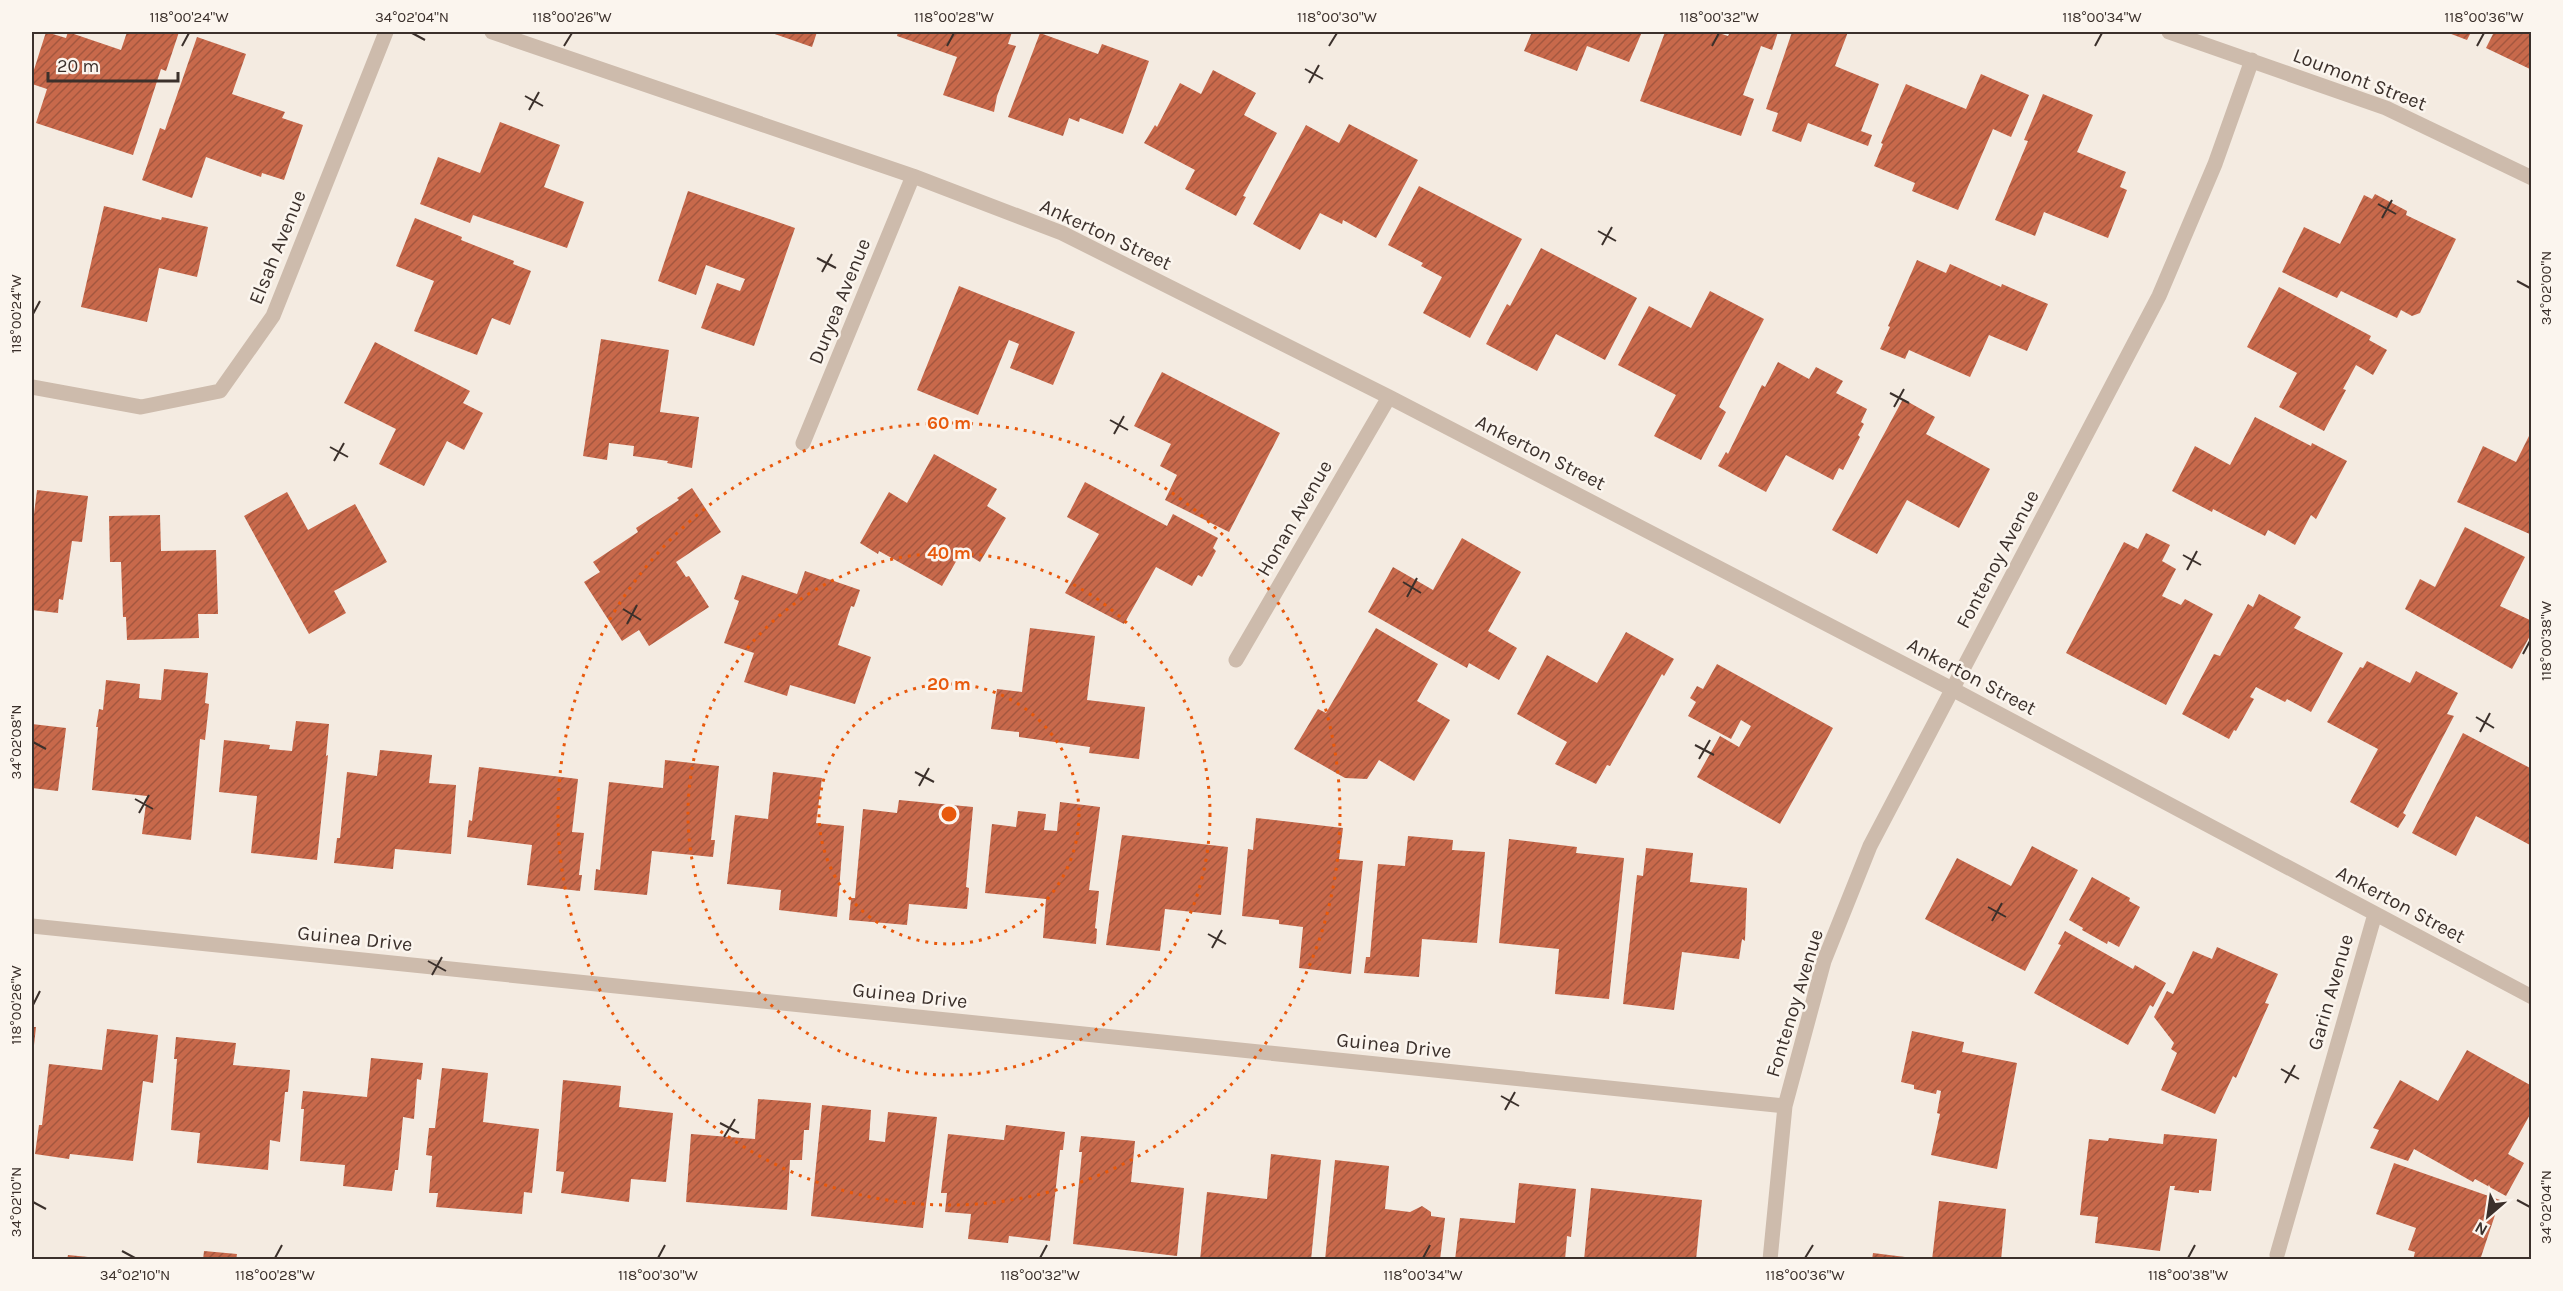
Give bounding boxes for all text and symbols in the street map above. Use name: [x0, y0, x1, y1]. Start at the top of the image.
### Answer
text: 118°00'24"W: [149, 8, 229, 26]
text: 34°02'04"N: [375, 8, 449, 26]
text: 118°00'26"W: [532, 8, 612, 26]
text: 118°00'28"W: [914, 8, 995, 26]
text: 118°00'30"W: [1297, 8, 1377, 26]
text: 118°00'32"W: [1679, 8, 1759, 26]
text: 118°00'34"W: [2062, 8, 2142, 26]
text: 118°00'36"W: [2444, 8, 2524, 26]
street label: Loumont Street: [2290, 43, 2430, 116]
scale bar: [48, 45, 178, 83]
text: 20 m: [57, 55, 99, 77]
street label: Elsah Avenue: [244, 187, 311, 308]
street label: Ankerton Street: [1036, 194, 1176, 275]
street label: Duryea Avenue: [804, 235, 875, 367]
text: 34°02'00"N: [2537, 251, 2555, 325]
text: 118°00'24"W: [7, 274, 25, 354]
street label: Ankerton Street: [1472, 410, 1610, 495]
text: 60 m: [927, 412, 971, 434]
street label: Honan Avenue: [1252, 456, 1337, 580]
street label: Fontenoy Avenue: [1951, 486, 2044, 632]
text: 40 m: [927, 542, 971, 564]
text: 118°00'38"W: [2537, 600, 2555, 681]
street label: Ankerton Street: [1903, 633, 2040, 720]
text: 20 m: [927, 673, 971, 695]
text: 34°02'08"N: [7, 705, 25, 779]
centre of rings: [939, 804, 959, 824]
street label: Ankerton Street: [2332, 861, 2469, 948]
street label: Guinea Drive: [296, 921, 414, 956]
street label: Fontenoy Avenue: [1761, 926, 1828, 1080]
street label: Garin Avenue: [2303, 931, 2358, 1053]
text: 118°00'26"W: [7, 965, 25, 1045]
street label: Guinea Drive: [851, 978, 969, 1013]
street label: Guinea Drive: [1335, 1028, 1453, 1063]
text: 34°02'10"N: [7, 1167, 25, 1237]
text: 34°02'04"N: [2537, 1170, 2555, 1244]
north arrow: [2458, 1186, 2518, 1246]
text: N: [2471, 1218, 2491, 1240]
text: 34°02'10"N: [100, 1266, 170, 1284]
text: 118°00'28"W: [235, 1266, 316, 1284]
text: 118°00'30"W: [618, 1266, 698, 1284]
text: 118°00'32"W: [1000, 1266, 1080, 1284]
text: 118°00'34"W: [1383, 1266, 1463, 1284]
text: 118°00'36"W: [1765, 1266, 1845, 1284]
text: 118°00'38"W: [2148, 1266, 2229, 1284]

